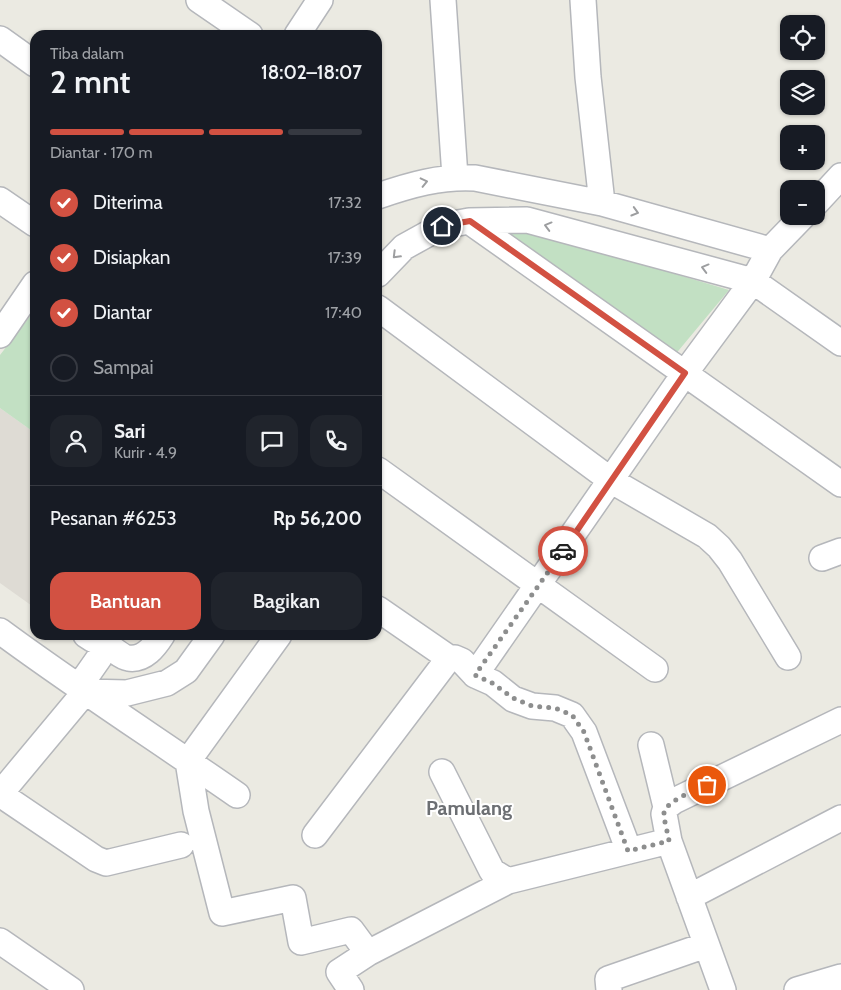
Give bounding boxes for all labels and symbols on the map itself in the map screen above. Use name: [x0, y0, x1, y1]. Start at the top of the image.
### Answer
one-way arrow: [420, 177, 429, 188]
pin: [421, 205, 463, 247]
one-way arrow: [630, 206, 639, 217]
one-way arrow: [544, 221, 553, 232]
one-way arrow: [393, 249, 402, 258]
one-way arrow: [701, 263, 710, 274]
courier: [538, 526, 588, 576]
pin: [686, 764, 728, 806]
district label: Pamulang: [426, 796, 512, 820]

